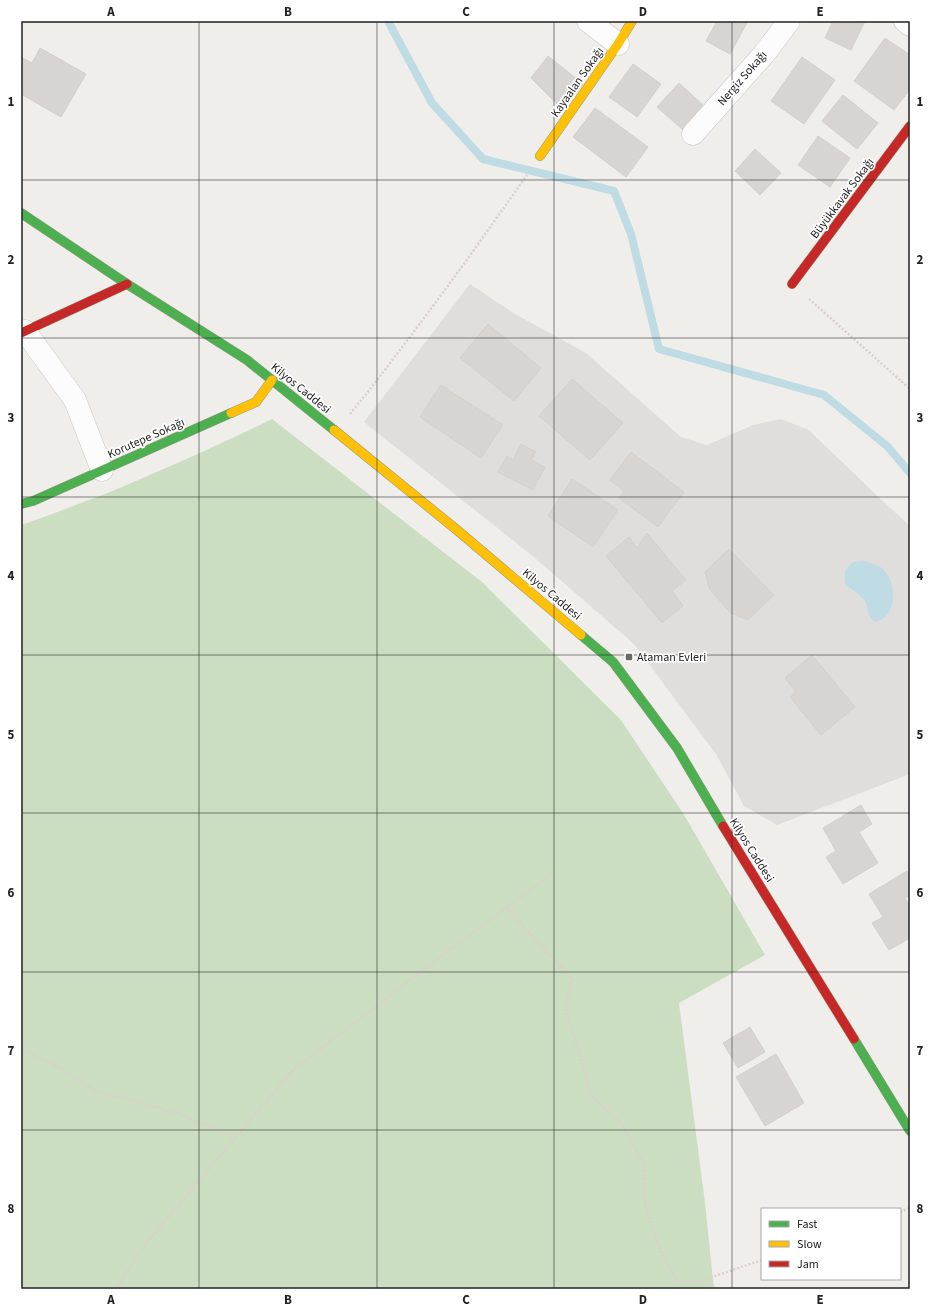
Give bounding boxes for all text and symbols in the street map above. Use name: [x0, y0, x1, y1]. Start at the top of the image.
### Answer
text: A: [106, 3, 115, 21]
text: B: [284, 3, 292, 21]
text: C: [462, 3, 470, 21]
text: D: [639, 3, 647, 21]
text: E: [816, 3, 824, 21]
street label: Kayaalan Sokağı: [547, 44, 608, 121]
street label: Nergiz Sokağı: [714, 47, 771, 110]
text: 1: [8, 93, 15, 111]
text: 1: [917, 93, 924, 111]
street label: Büyükkavak Sokağı: [806, 154, 878, 242]
text: 2: [8, 251, 15, 269]
text: 2: [917, 251, 924, 269]
street label: Kilyos Caddesi: [267, 359, 334, 418]
text: 3: [8, 409, 15, 427]
text: 3: [917, 409, 924, 427]
street label: Korutepe Sokağı: [105, 414, 187, 463]
street label: Kilyos Caddesi: [518, 565, 585, 624]
text: 4: [8, 567, 15, 585]
text: 4: [917, 567, 924, 585]
place label: Ataman Evleri: [637, 649, 706, 666]
marker: Ataman Evleri: [624, 652, 634, 662]
text: 5: [8, 726, 15, 744]
text: 5: [917, 726, 924, 744]
street label: Kilyos Caddesi: [725, 815, 778, 886]
text: 6: [8, 884, 15, 902]
text: 6: [917, 884, 924, 902]
text: 7: [8, 1042, 15, 1060]
text: 7: [917, 1042, 924, 1060]
text: 8: [8, 1200, 15, 1218]
text: 8: [917, 1200, 924, 1218]
legend: [761, 1208, 901, 1280]
text: Fast: [797, 1216, 817, 1233]
text: Slow: [797, 1236, 822, 1253]
text: Jam: [797, 1256, 819, 1273]
text: A: [106, 1291, 115, 1309]
text: B: [284, 1291, 292, 1309]
text: C: [462, 1291, 470, 1309]
text: D: [639, 1291, 647, 1309]
text: E: [816, 1291, 824, 1309]

